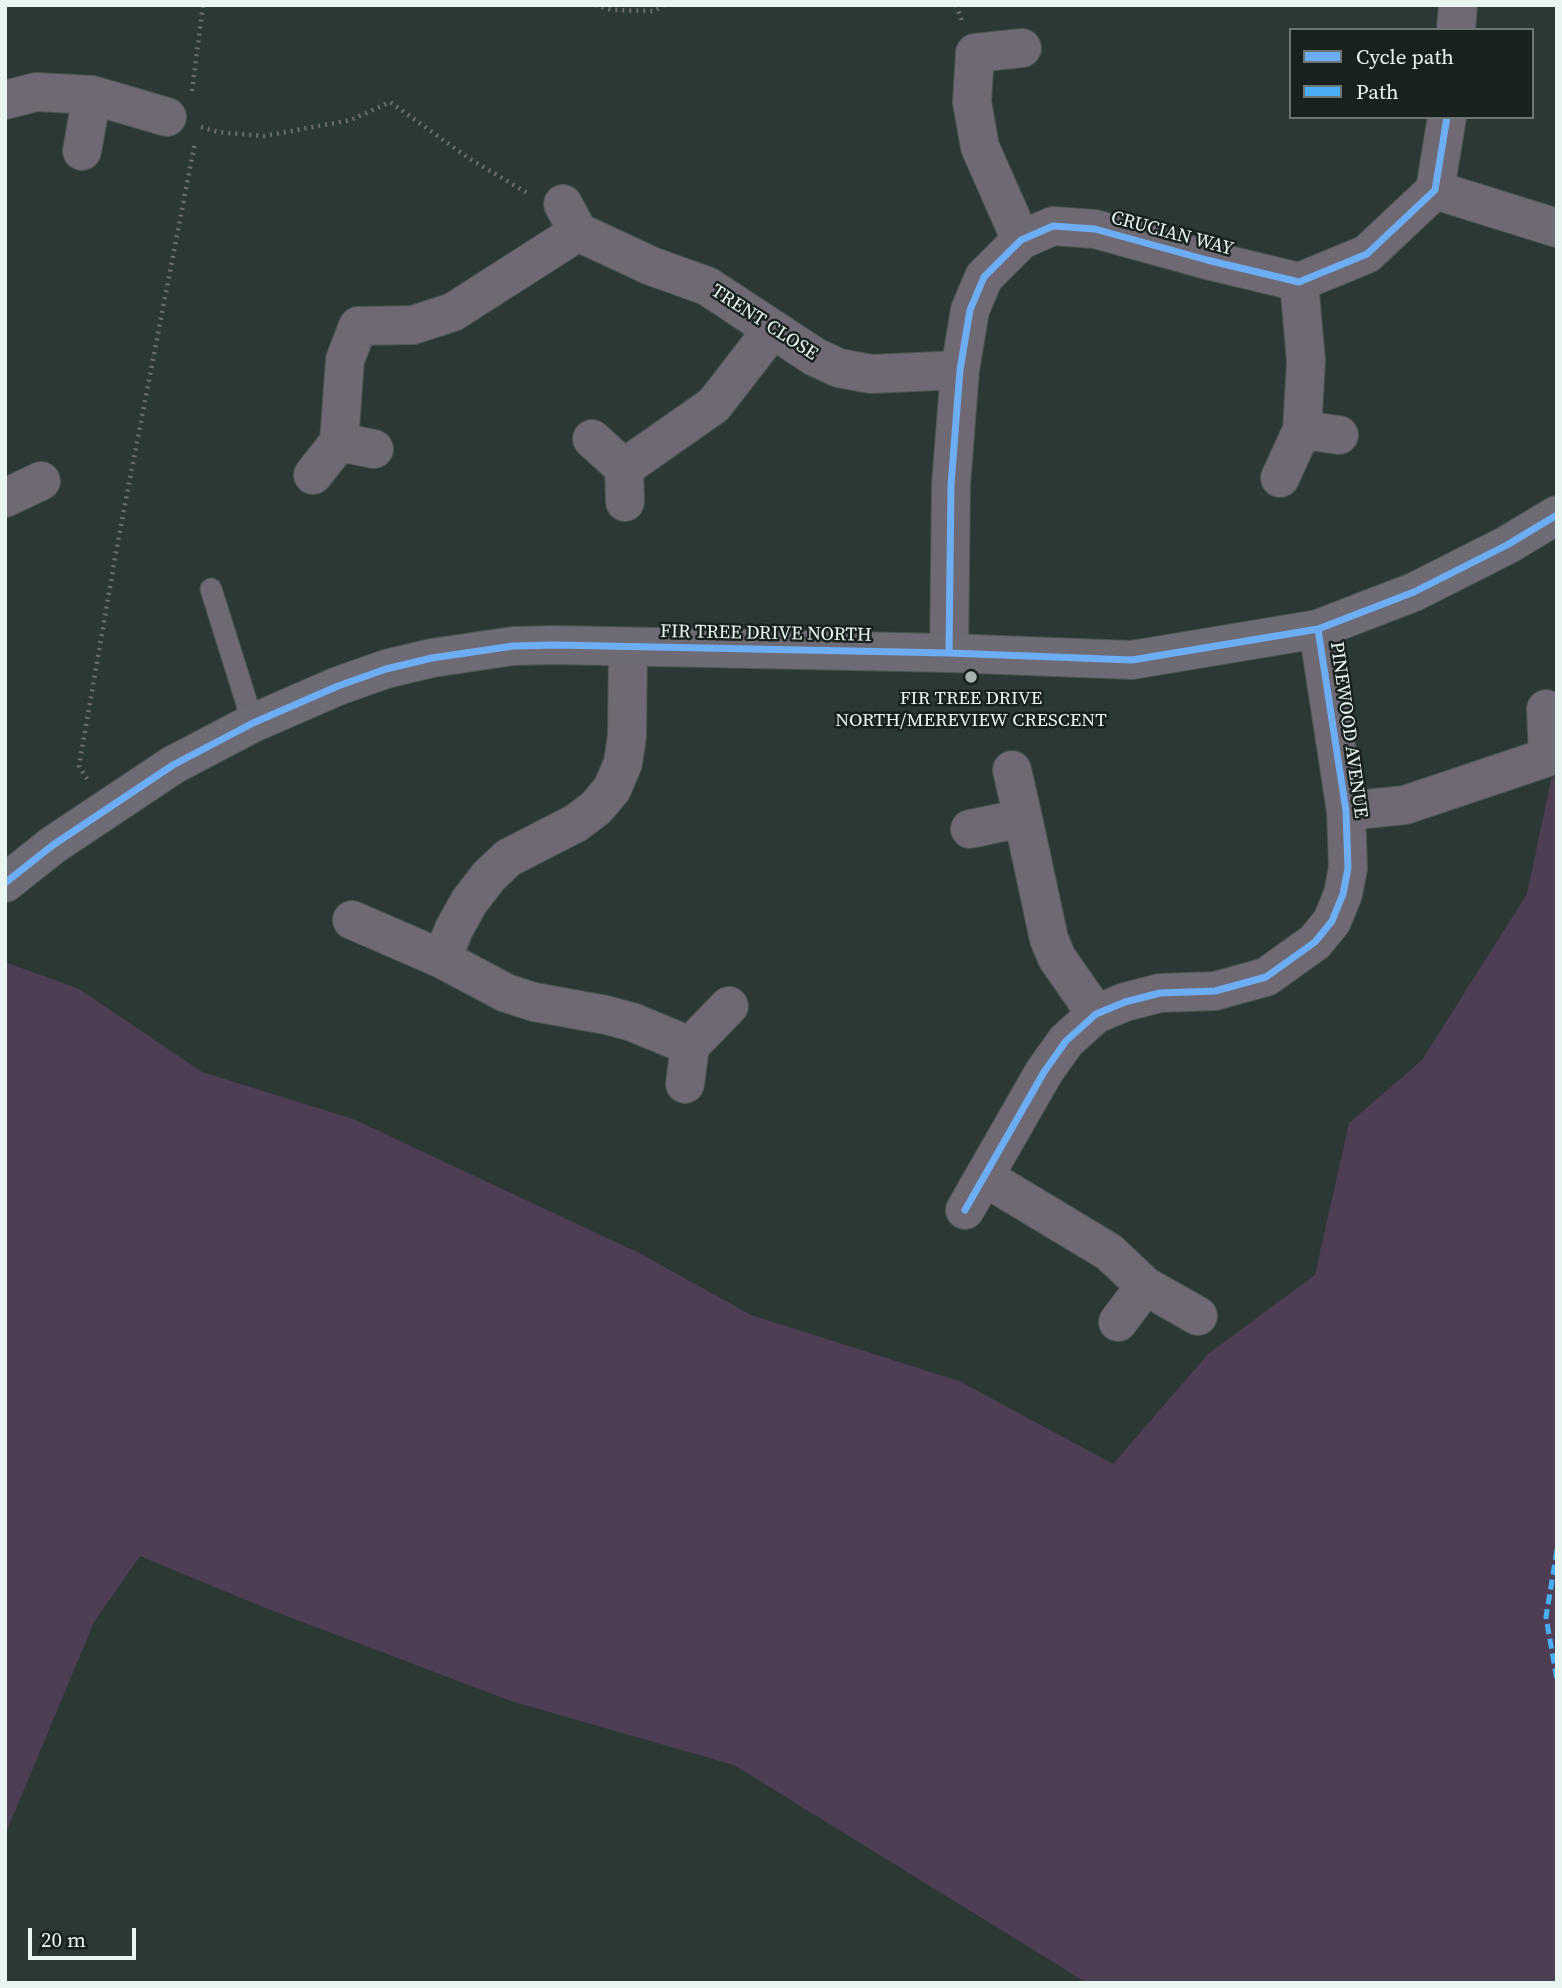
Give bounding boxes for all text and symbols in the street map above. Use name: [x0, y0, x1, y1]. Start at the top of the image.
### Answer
legend: [1289, 28, 1534, 119]
text: Cycle path: [1356, 42, 1454, 71]
text: Path: [1356, 77, 1399, 106]
street label: CRUCIAN WAY: [1108, 207, 1236, 261]
street label: TRENT CLOSE: [706, 280, 822, 366]
street label: FIR TREE DRIVE NORTH: [660, 621, 872, 647]
street label: PINEWOOD AVENUE: [1324, 640, 1372, 820]
marker: FIR TREE DRIVE NORTH/MEREVIEW CRESCENT: [963, 669, 979, 685]
place label: FIR TREE DRIVE NORTH/MEREVIEW CRESCENT: [835, 688, 1107, 732]
scale bar: [32, 1914, 140, 1958]
text: 20 m: [41, 1925, 86, 1954]

